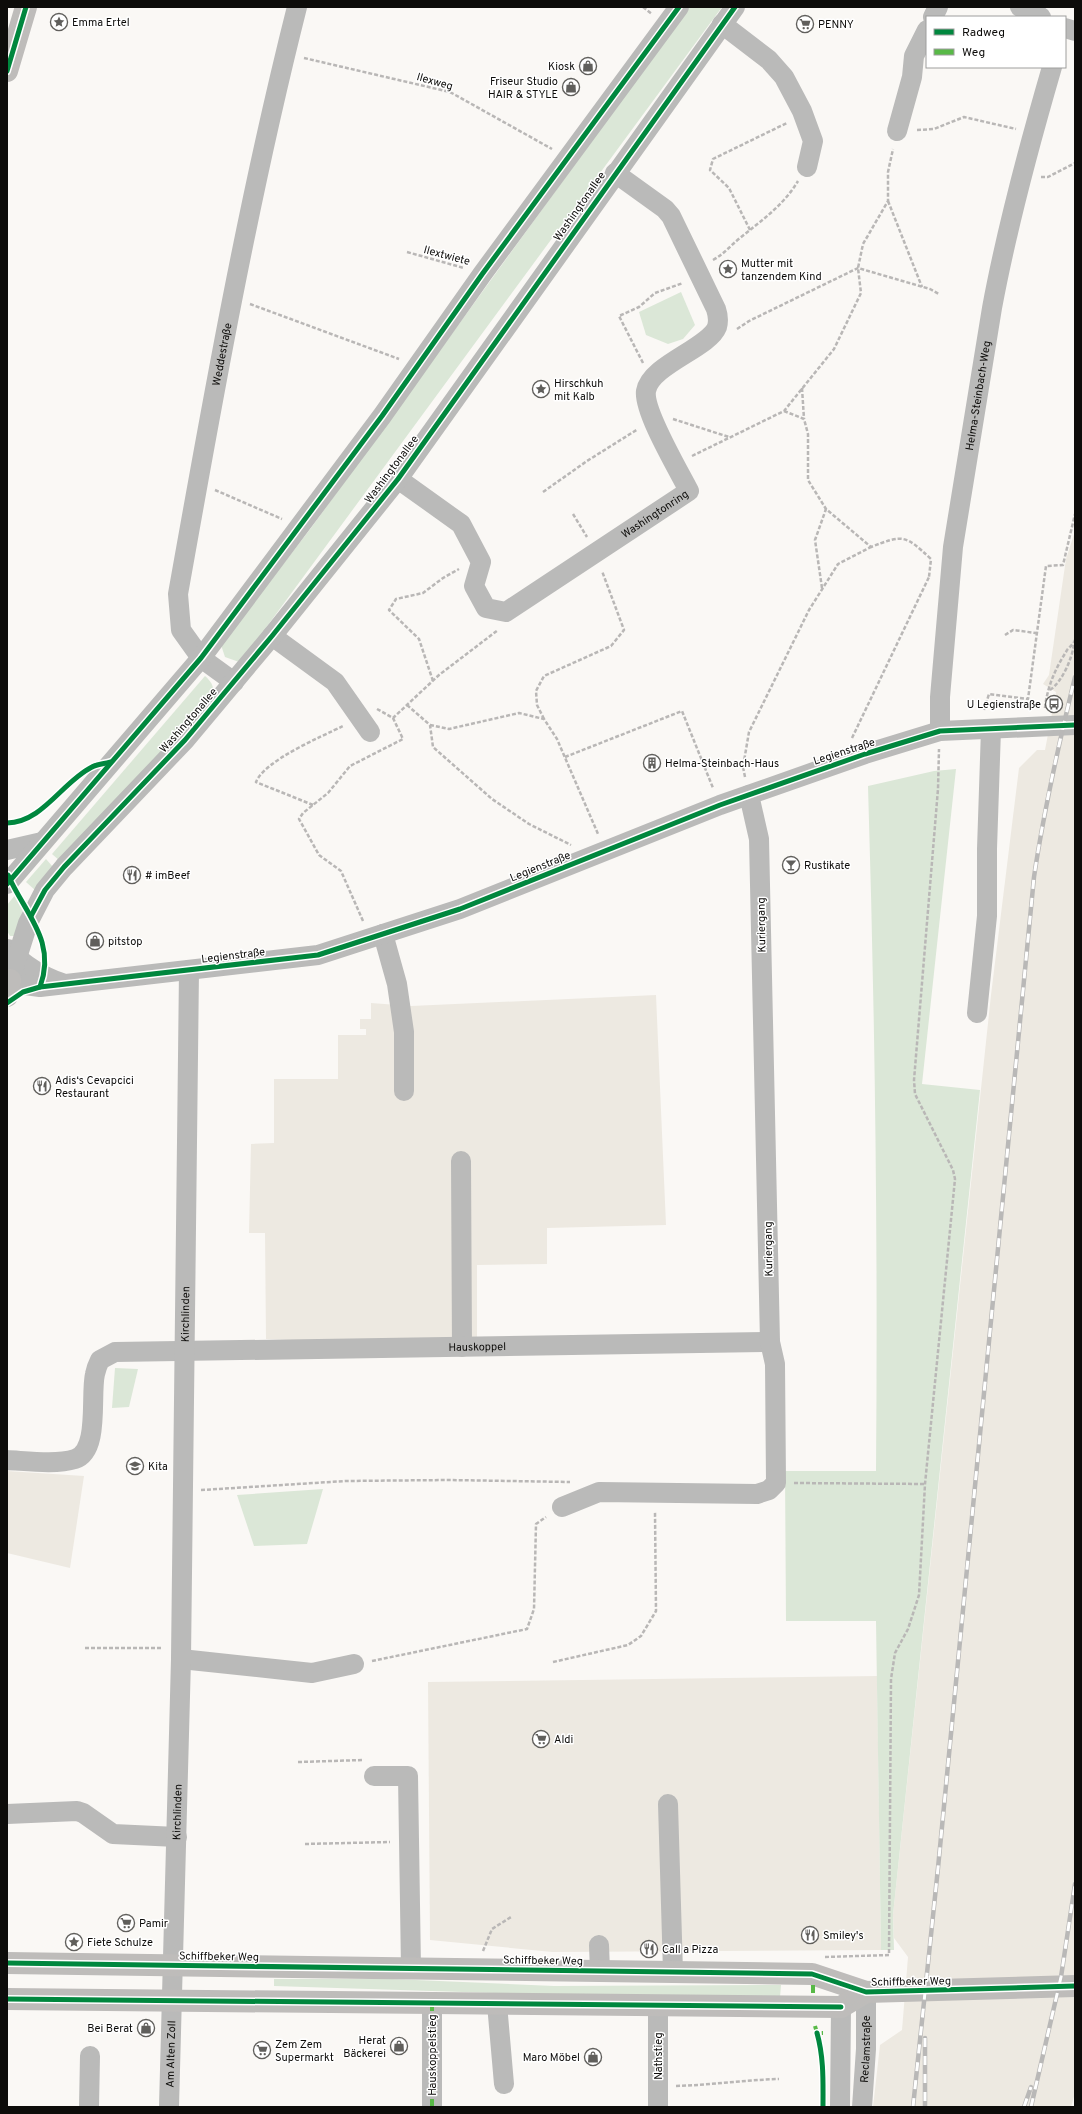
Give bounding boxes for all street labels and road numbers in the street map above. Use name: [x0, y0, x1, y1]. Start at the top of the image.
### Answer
street label: Ilexweg: [415, 70, 455, 94]
street label: Washingtonallee: [551, 169, 609, 244]
street label: Ilextwiete: [422, 243, 472, 269]
street label: Weddestraße: [210, 322, 236, 387]
street label: Helma-Steinbach-Weg: [963, 340, 995, 452]
street label: Washingtonallee: [362, 433, 422, 506]
street label: Washingtonring: [619, 487, 691, 542]
street label: Washingtonallee: [157, 685, 221, 756]
street label: Legienstraße: [812, 735, 877, 769]
street label: Legienstraße: [508, 848, 573, 885]
street label: Kuriergang: [755, 897, 769, 953]
street label: Legienstraße: [200, 945, 266, 967]
street label: Kuriergang: [762, 1221, 776, 1277]
street label: Kirchlinden: [179, 1286, 193, 1342]
street label: Hauskoppel: [448, 1340, 506, 1355]
street label: Kirchlinden: [170, 1784, 186, 1840]
street label: Schiffbeker Weg: [179, 1949, 259, 1965]
street label: Schiffbeker Weg: [503, 1953, 583, 1969]
street label: Schiffbeker Weg: [871, 1974, 951, 1990]
street label: Hauskoppelstieg: [426, 2014, 440, 2096]
street label: Reclamstraße: [858, 2015, 874, 2083]
street label: Am Alten Zoll: [164, 2020, 179, 2088]
street label: Nathstieg: [652, 2032, 666, 2080]

